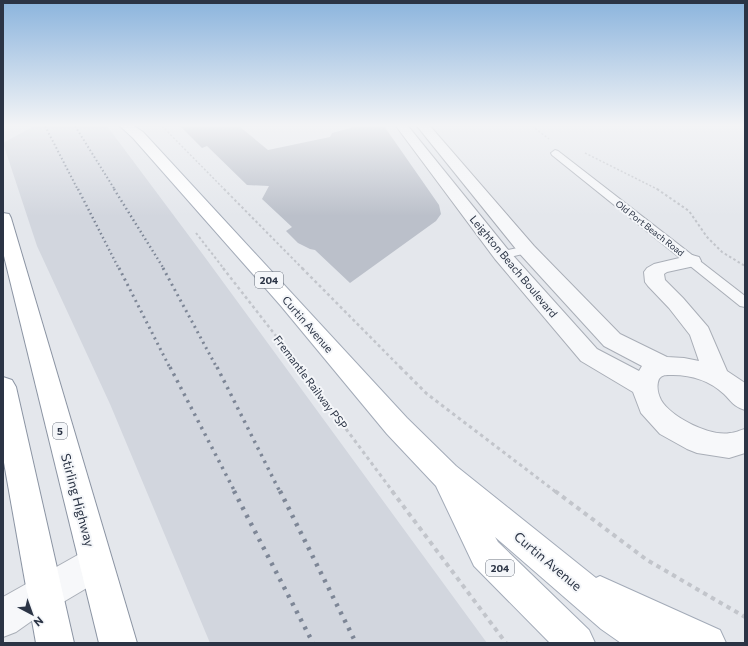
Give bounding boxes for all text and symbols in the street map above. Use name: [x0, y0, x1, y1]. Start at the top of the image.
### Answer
street label: Old Port Beach Road: [613, 198, 687, 258]
street label: Leighton Beach Boulevard: [467, 212, 561, 320]
road number: 204: [255, 272, 283, 288]
street label: Curtin Avenue: [280, 293, 336, 355]
street label: Fremantle Railway PSP: [271, 333, 351, 432]
road number: 5: [53, 423, 67, 439]
street label: Stirling Highway: [58, 452, 98, 549]
street label: Curtin Avenue: [511, 528, 585, 594]
road number: 204: [486, 560, 514, 576]
north arrow: [12, 594, 52, 634]
text: N: [32, 614, 46, 630]

